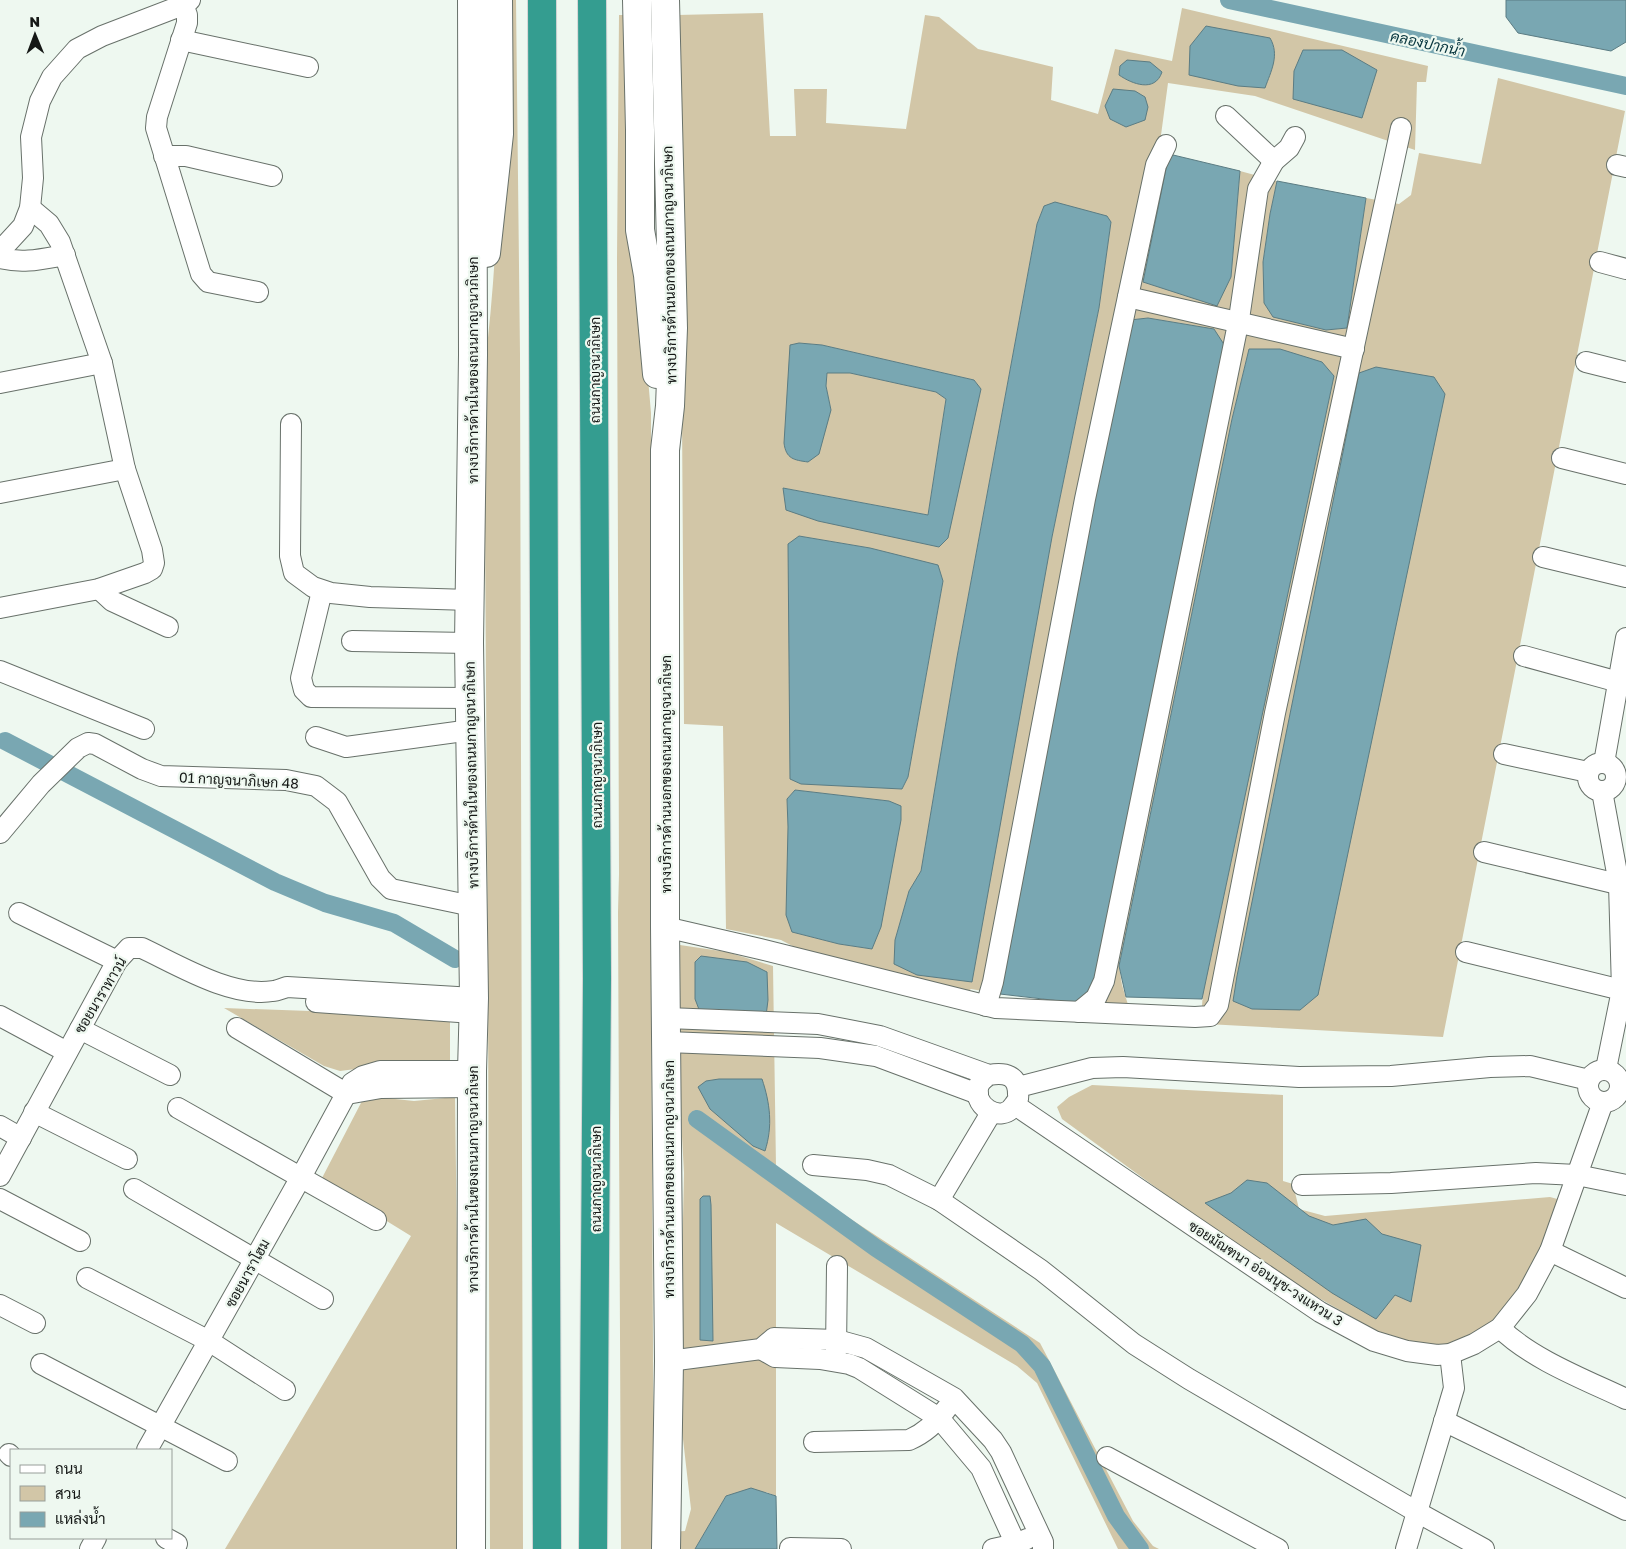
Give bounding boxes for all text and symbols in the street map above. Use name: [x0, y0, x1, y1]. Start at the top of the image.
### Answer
north arrow: [10, 10, 60, 60]
text: N: [29, 13, 40, 30]
water label: คลองปากน้ำ: [1389, 23, 1468, 60]
street label: ทางบริการด้านนอกของถนนกาญจนาภิเษก: [658, 146, 681, 384]
street label: ทางบริการด้านในของถนนกาญจนาภิเษก: [464, 256, 482, 484]
street label: ถนนกาญจนาภิเษก: [586, 317, 604, 423]
street label: ทางบริการด้านนอกของถนนกาญจนาภิเษก: [657, 655, 675, 893]
street label: ทางบริการด้านในของถนนกาญจนาภิเษก: [461, 661, 482, 889]
street label: ถนนกาญจนาภิเษก: [588, 722, 606, 828]
street label: 01 กาญจนาภิเษก 48: [179, 768, 299, 793]
street label: ซอยนาราทาวน์: [71, 954, 130, 1036]
street label: ทางบริการด้านนอกของถนนกาญจนาภิเษก: [660, 1060, 678, 1298]
street label: ทางบริการด้านในของถนนกาญจนาภิเษก: [464, 1065, 482, 1293]
street label: ถนนกาญจนาภิเษก: [587, 1126, 605, 1232]
street label: ซอยมัณฑนา อ่อนนุช-วงแหวน 3: [1185, 1217, 1346, 1331]
street label: ซอยนาราโฮม: [221, 1236, 273, 1310]
legend: [10, 1449, 172, 1539]
text: ถนน: [55, 1459, 83, 1477]
text: สวน: [55, 1484, 81, 1502]
text: แหล่งน้ำ: [55, 1506, 106, 1527]

